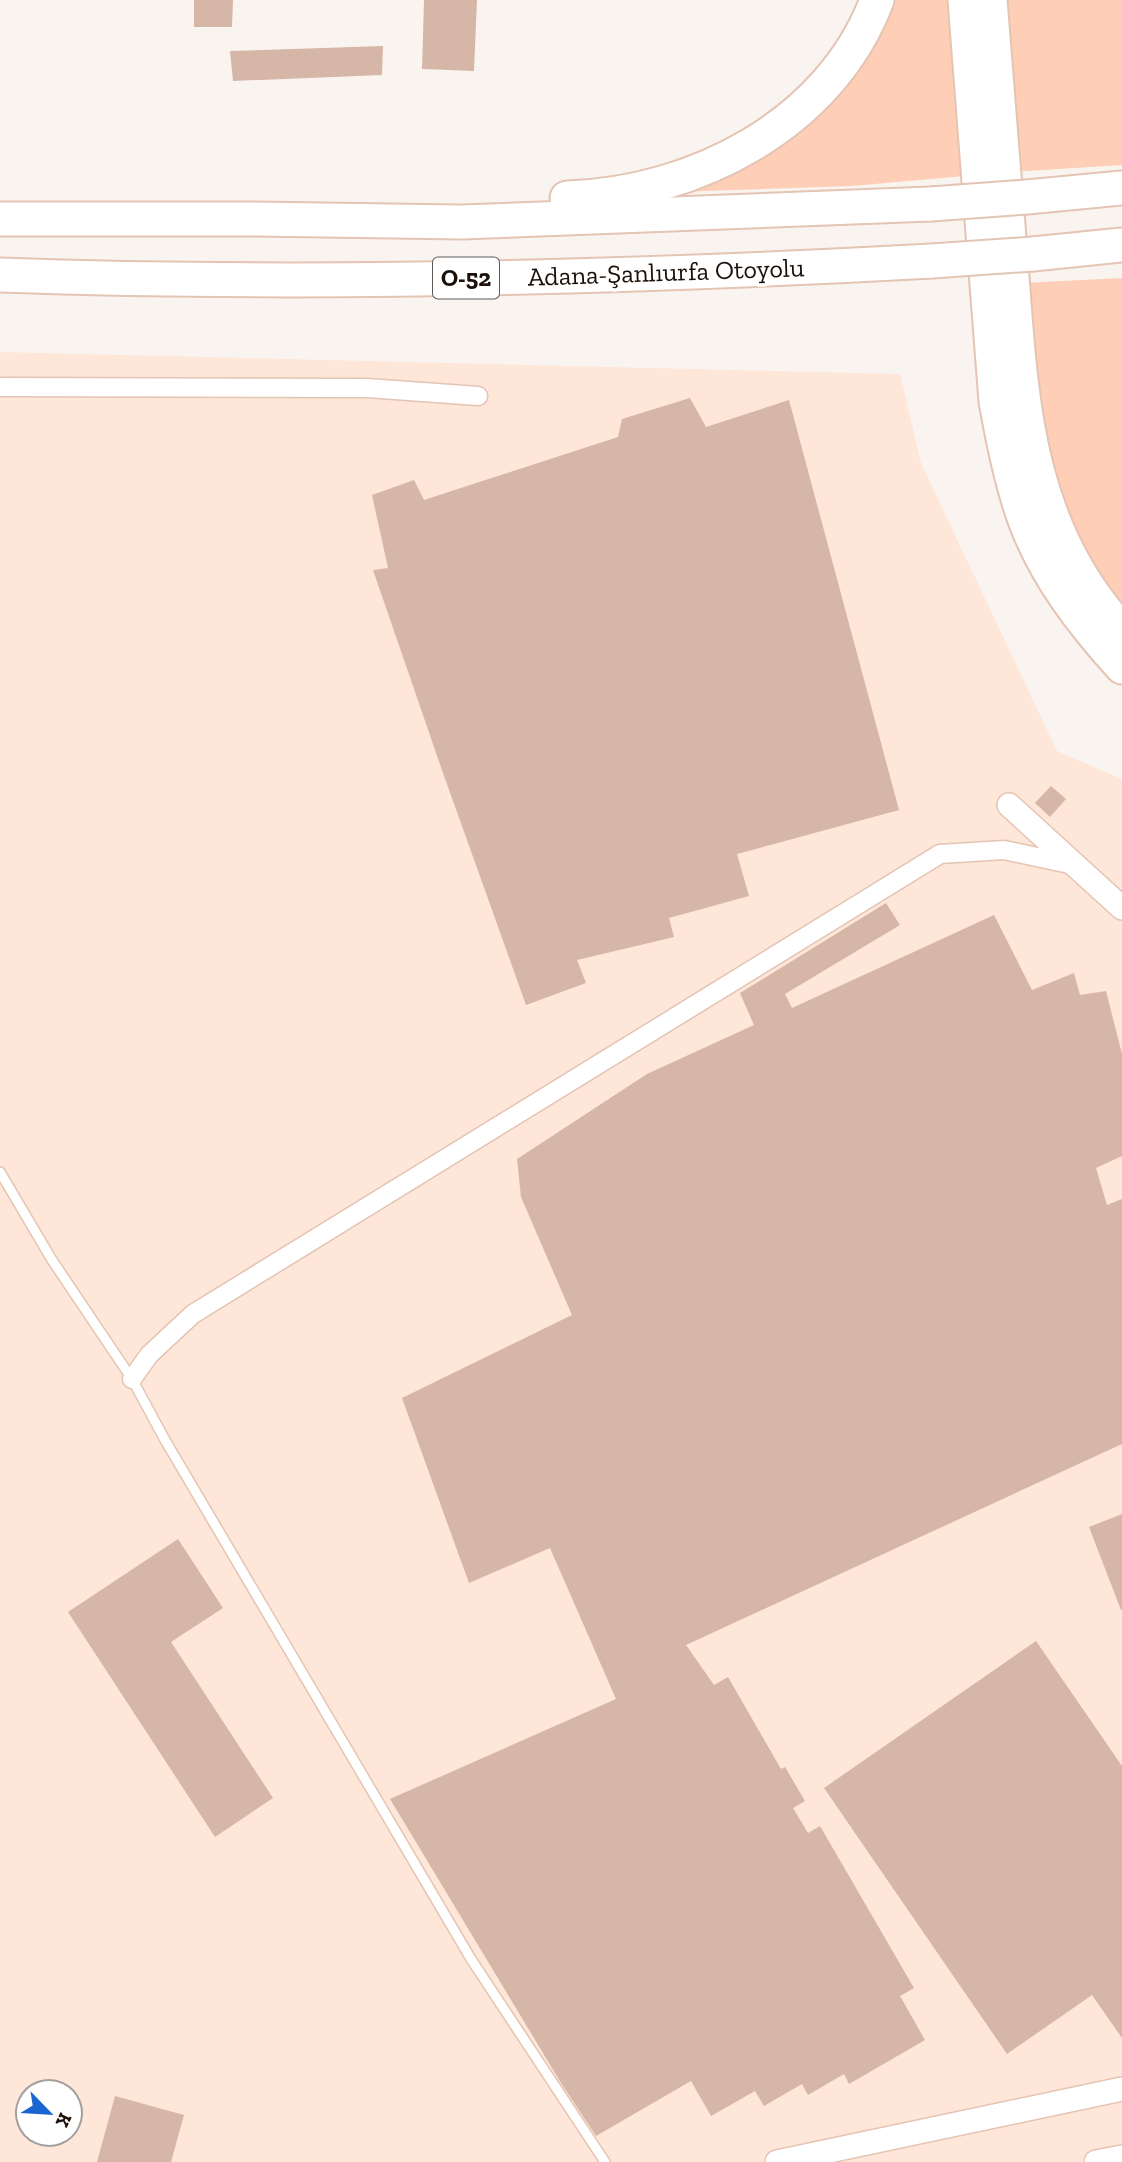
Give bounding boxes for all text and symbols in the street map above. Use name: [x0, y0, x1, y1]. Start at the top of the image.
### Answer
street label: Adana-Şanlıurfa Otoyolu: [527, 251, 805, 293]
road number: O-52: [433, 258, 499, 298]
north arrow: [14, 2078, 84, 2148]
text: K: [51, 2109, 77, 2131]

